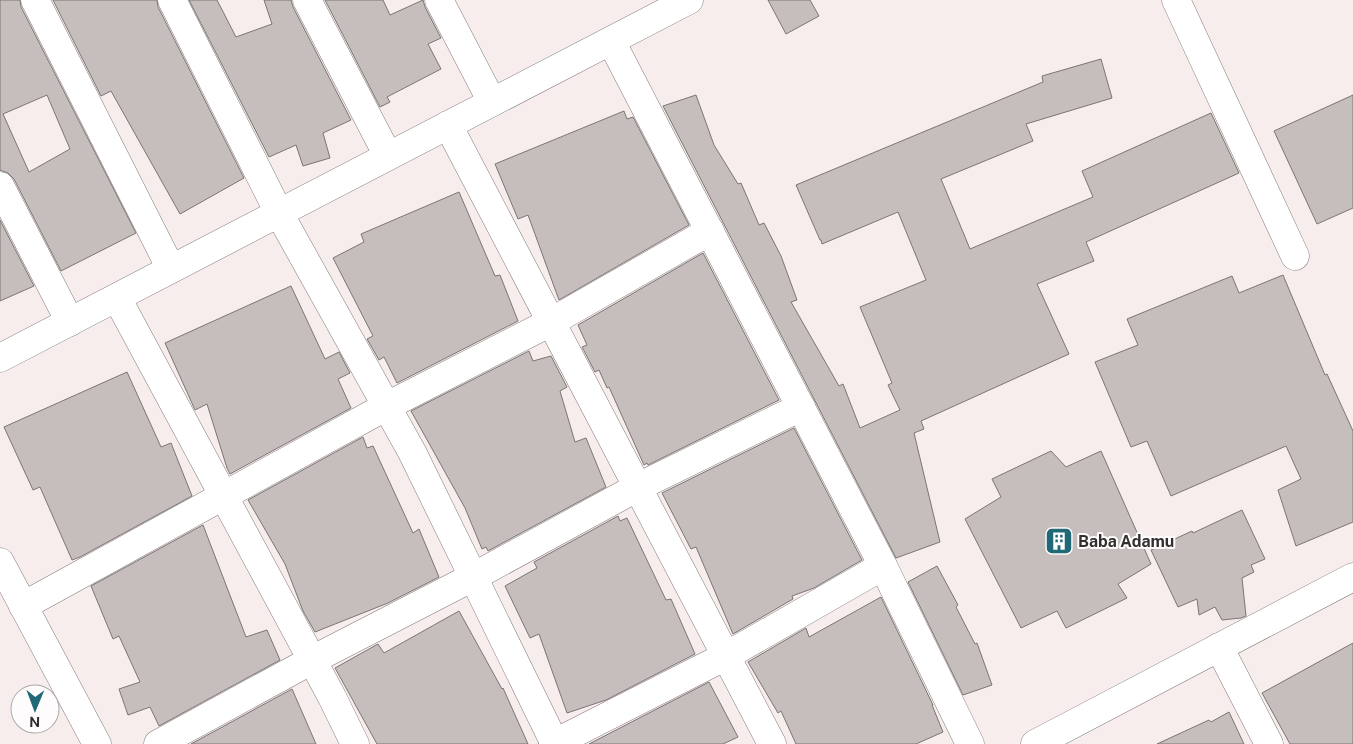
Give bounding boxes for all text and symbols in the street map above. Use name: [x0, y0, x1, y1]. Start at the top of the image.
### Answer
building icon: Baba Adamu: [1044, 526, 1074, 556]
place label: Baba Adamu: [1078, 532, 1174, 551]
north arrow: [10, 684, 60, 734]
text: N: [29, 714, 40, 730]

